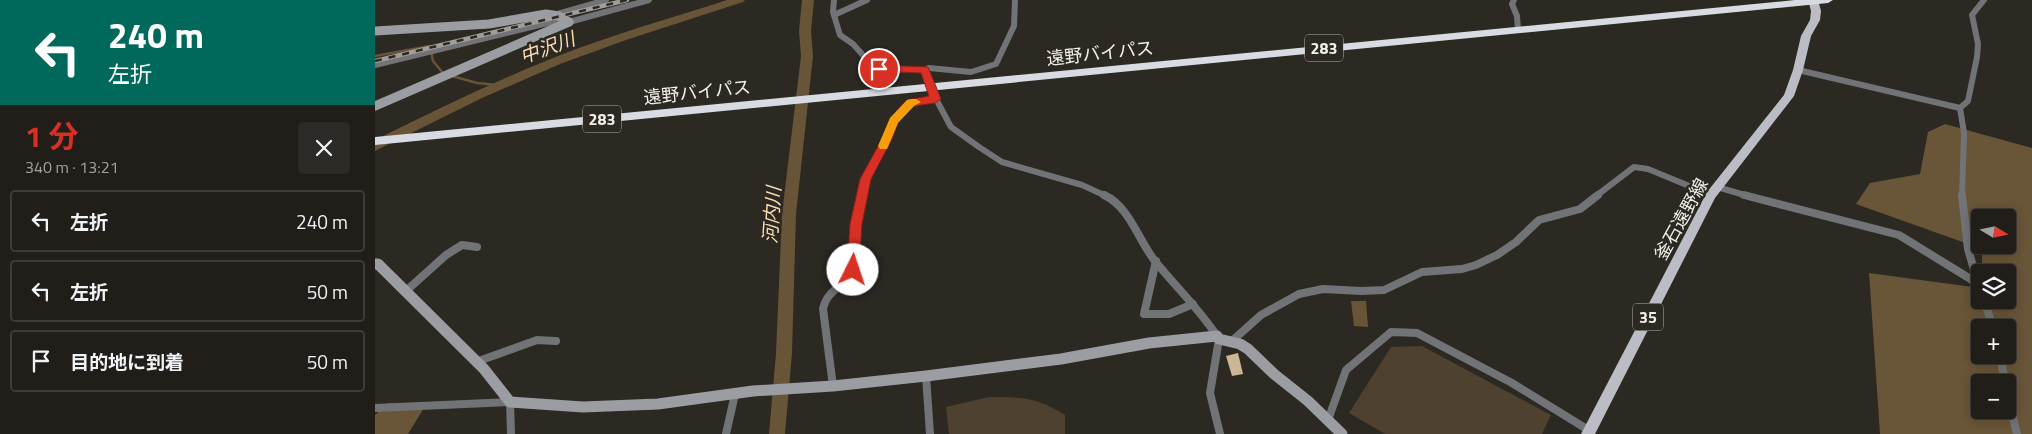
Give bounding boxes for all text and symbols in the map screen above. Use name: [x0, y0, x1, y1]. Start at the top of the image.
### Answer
text: 240 m: [108, 8, 204, 62]
icon: left: [25, 20, 90, 85]
water label: 中沢川: [515, 23, 581, 70]
street label: 遠野バイパス: [1045, 34, 1155, 72]
road number: 283: [1305, 34, 1343, 62]
pin: [858, 48, 900, 90]
icon: arrive: [865, 55, 893, 83]
text: 左折: [108, 57, 152, 91]
street label: 遠野バイパス: [642, 73, 752, 111]
road number: 283: [583, 106, 621, 132]
text: 1 分: [25, 113, 78, 159]
button: close: [298, 122, 350, 174]
text: 340 m · 13:21: [25, 155, 119, 179]
street label: 釜石遠野線: [1647, 173, 1715, 265]
water label: 河内川: [755, 184, 788, 244]
icon: left: [27, 207, 55, 235]
text: 左折: [70, 207, 108, 236]
text: 240 m: [296, 207, 348, 236]
north arrow: [1971, 209, 2016, 254]
map controls: [1971, 209, 2016, 419]
position arrow: [826, 243, 878, 295]
button: layers: [1971, 264, 2016, 309]
icon: left: [27, 277, 55, 305]
text: 左折: [70, 277, 108, 306]
text: 50 m: [307, 277, 348, 306]
road number: 35: [1633, 304, 1663, 330]
button: +: [1971, 319, 2016, 364]
icon: arrive: [27, 347, 55, 375]
text: 目的地に到着: [70, 347, 184, 376]
text: 50 m: [307, 347, 348, 376]
button: −: [1971, 374, 2016, 419]

